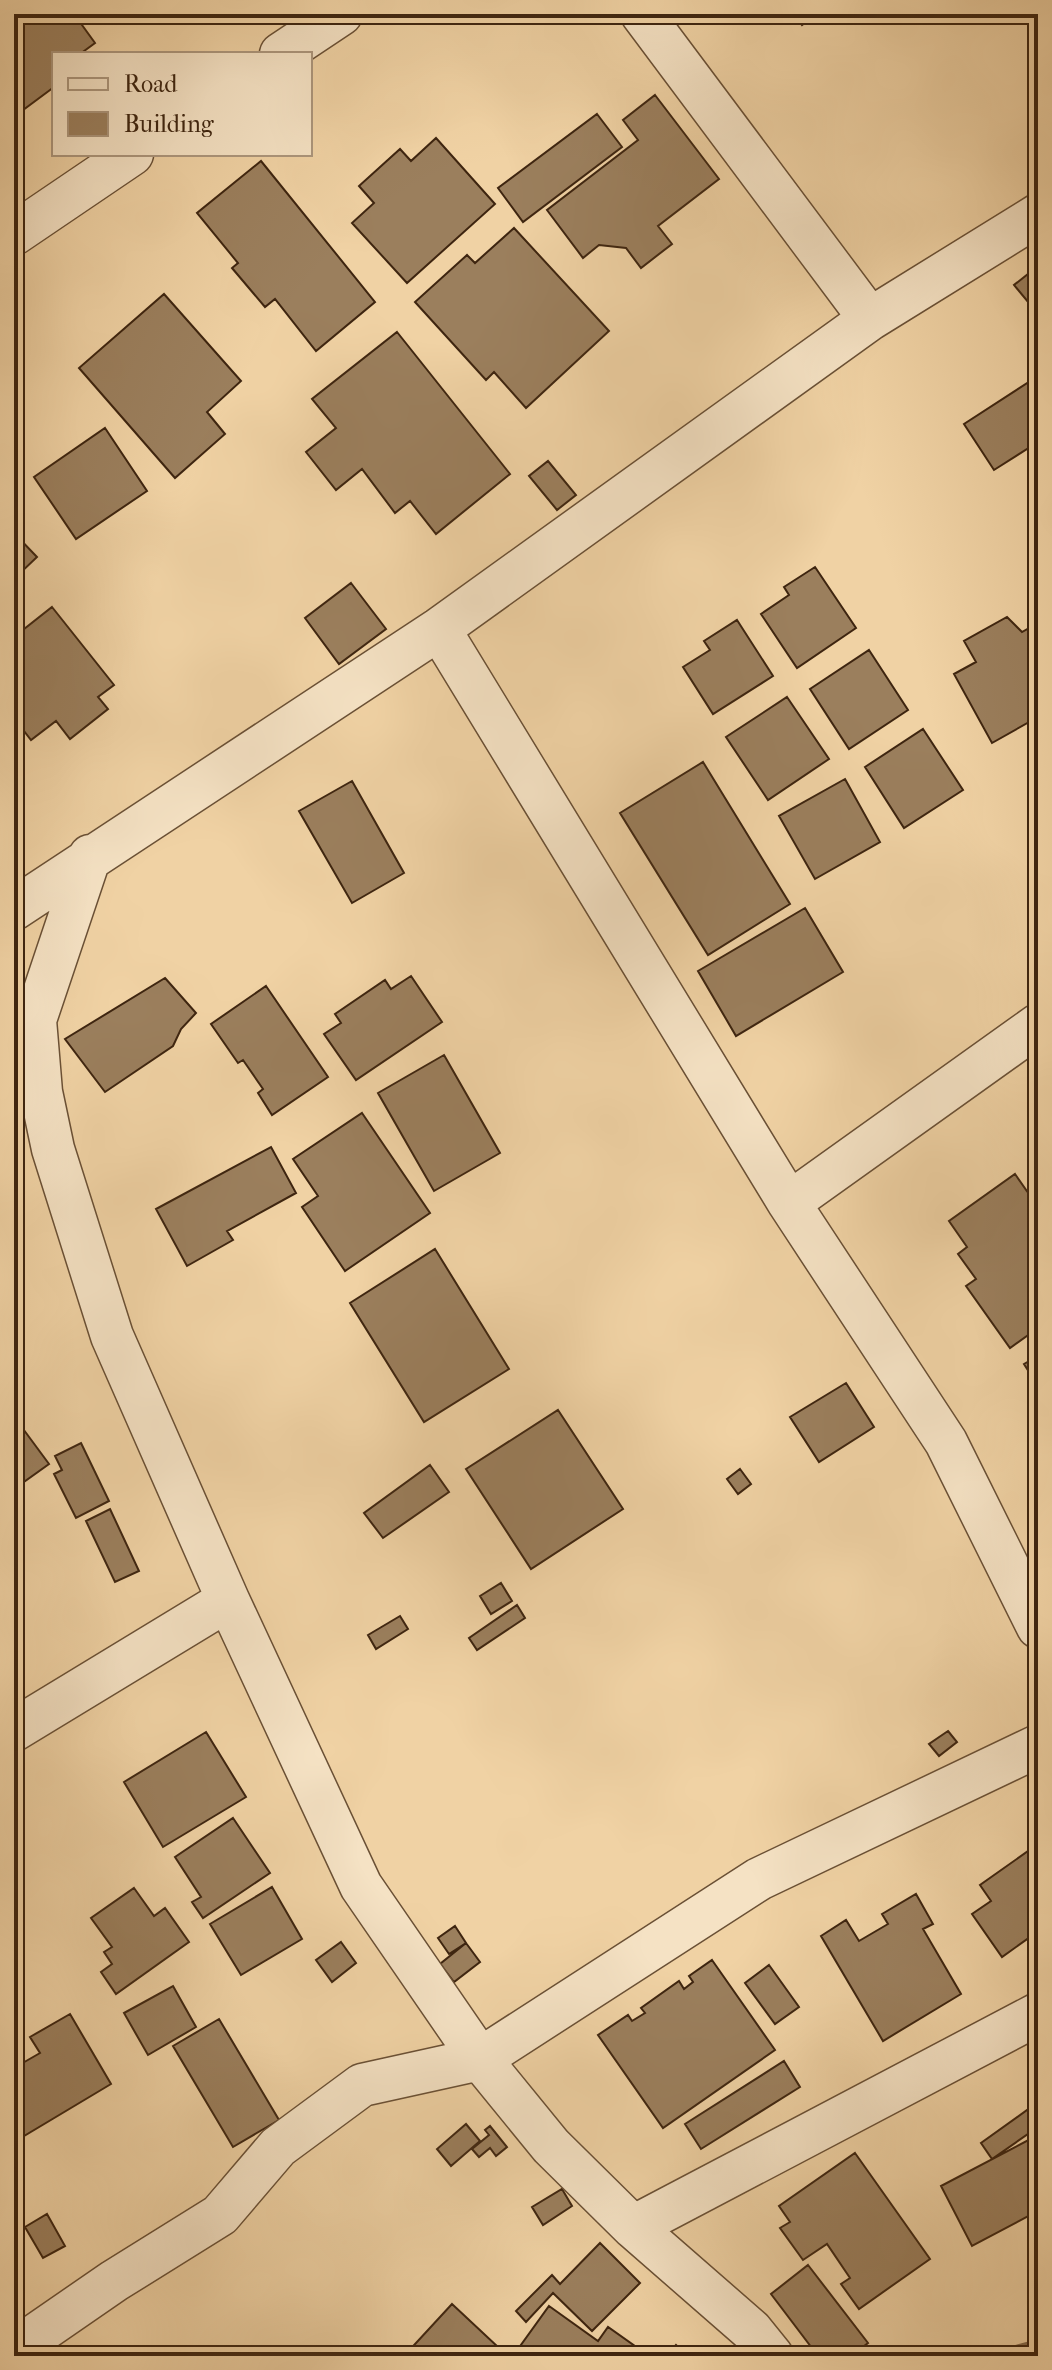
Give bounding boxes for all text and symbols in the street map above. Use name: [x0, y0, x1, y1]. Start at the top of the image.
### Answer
legend: [52, 52, 312, 156]
text: Road: [124, 70, 178, 98]
text: Building: [124, 110, 215, 138]

